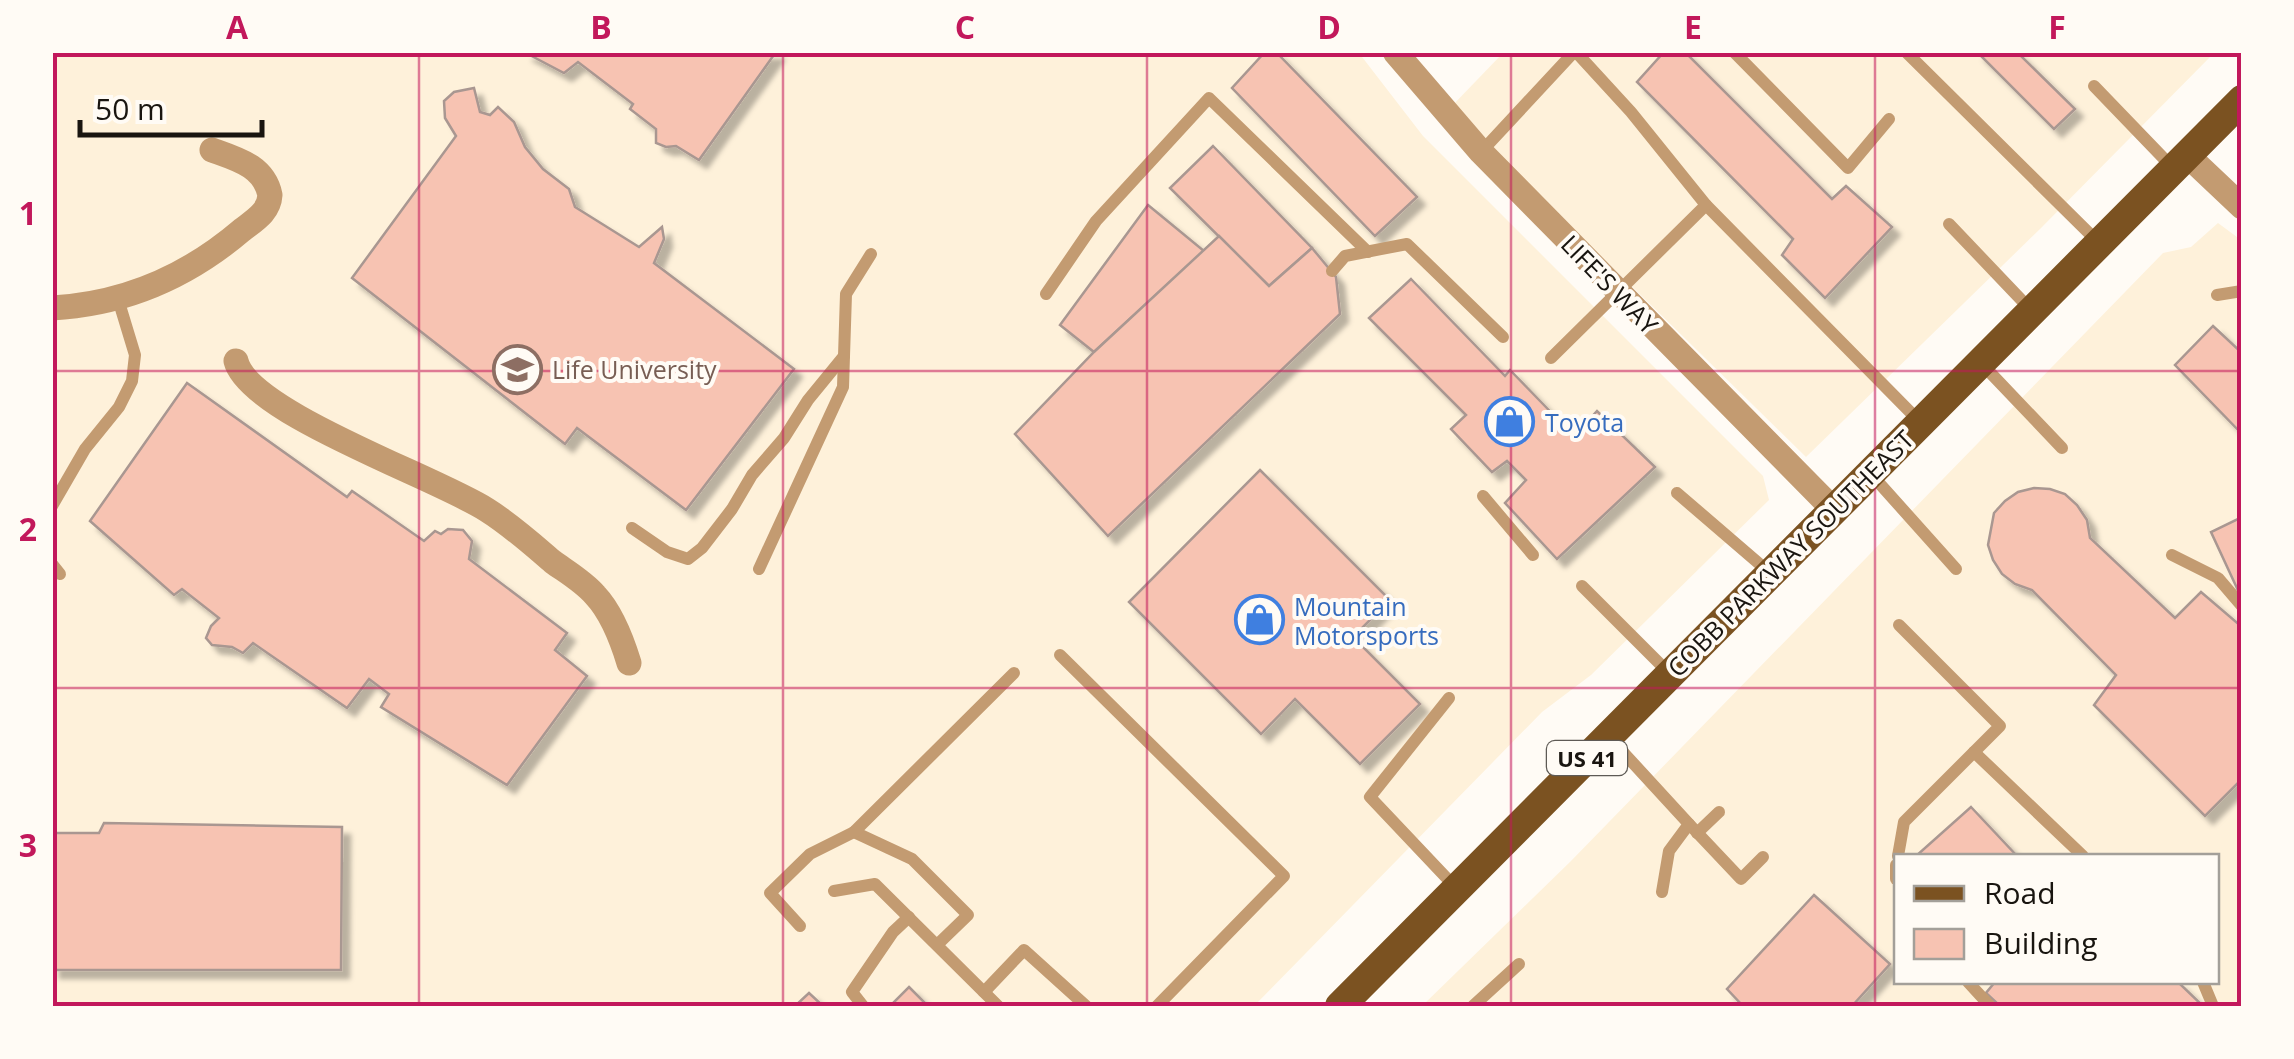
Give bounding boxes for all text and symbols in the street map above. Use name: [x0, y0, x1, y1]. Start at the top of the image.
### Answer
text: A: [226, 5, 249, 48]
text: B: [590, 5, 612, 48]
text: C: [955, 5, 975, 48]
text: D: [1317, 5, 1341, 48]
text: E: [1684, 5, 1702, 48]
text: F: [2048, 5, 2066, 48]
scale bar: [80, 75, 262, 137]
text: 50 m: [95, 88, 165, 129]
text: 1: [19, 191, 37, 234]
street label: LIFE'S WAY: [1554, 227, 1666, 341]
school or university icon: Life University: [491, 343, 543, 395]
place label: Life University: [552, 352, 717, 386]
shop icon: Toyota: [1484, 396, 1536, 448]
place label: Toyota: [1545, 405, 1624, 439]
street label: COBB PARKWAY SOUTHEAST: [1659, 422, 1921, 684]
text: 2: [19, 507, 37, 550]
place label: Mountain Motorsports: [1294, 589, 1439, 652]
shop icon: Mountain Motorsports: [1233, 594, 1285, 646]
road number: US 41: [1547, 741, 1627, 775]
text: 3: [19, 823, 37, 866]
legend: [1894, 854, 2219, 984]
text: Road: [1984, 872, 2056, 913]
text: Building: [1984, 922, 2098, 963]

